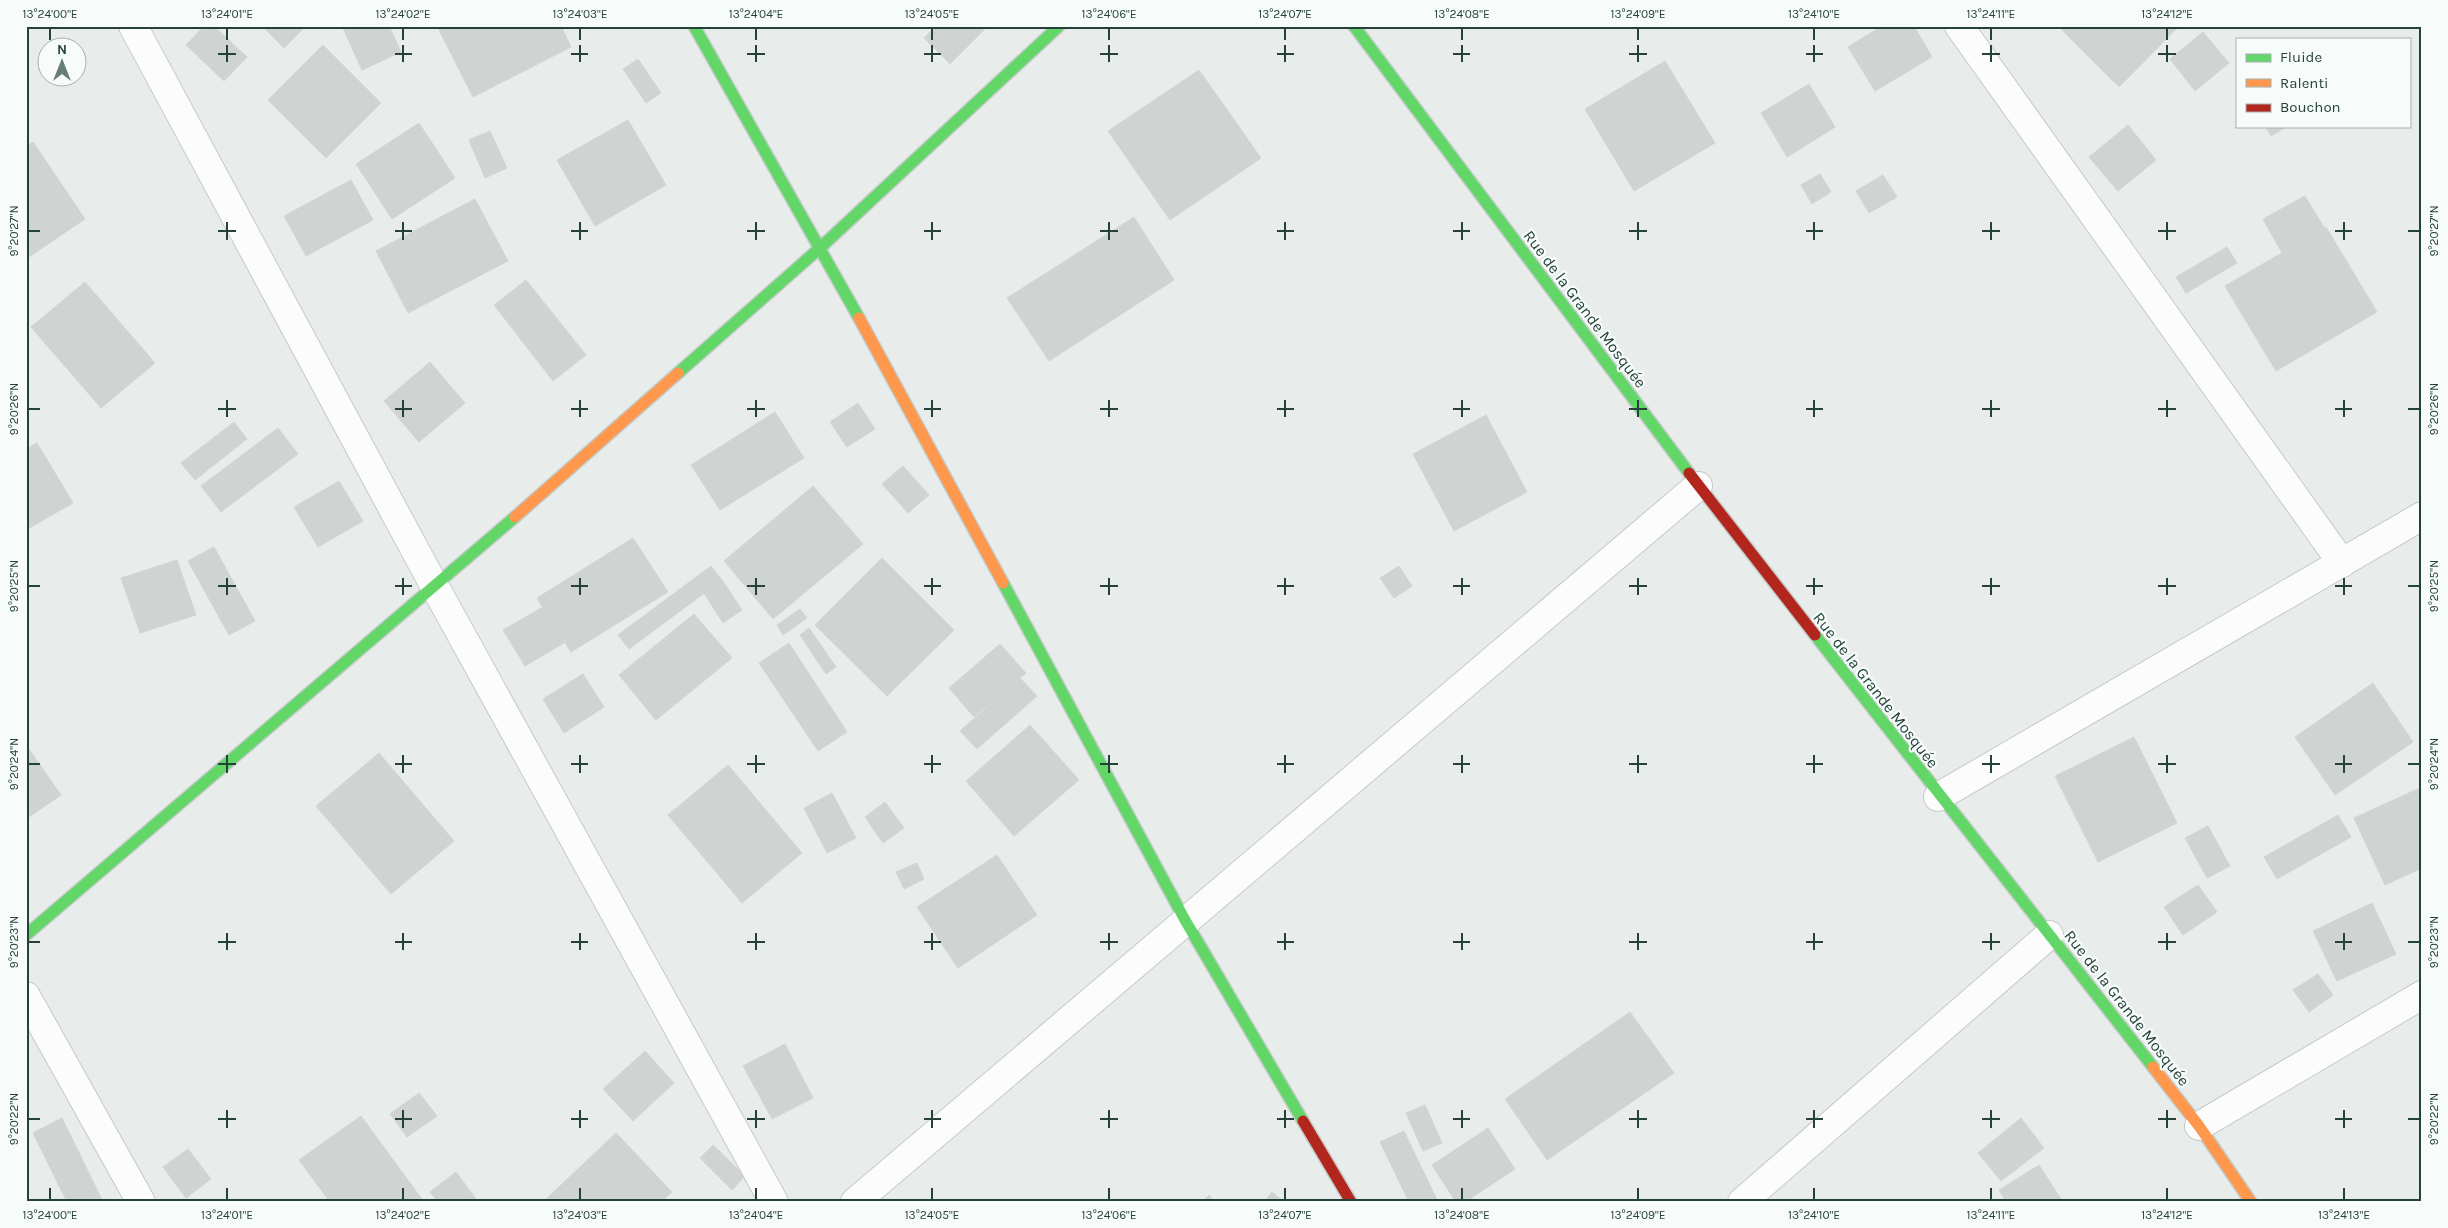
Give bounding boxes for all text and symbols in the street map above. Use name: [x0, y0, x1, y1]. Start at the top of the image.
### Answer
text: 13°24'00"E: [22, 7, 78, 21]
text: 13°24'01"E: [201, 7, 253, 21]
text: 13°24'02"E: [376, 7, 430, 21]
text: 13°24'03"E: [552, 7, 608, 21]
text: 13°24'04"E: [729, 7, 783, 21]
text: 13°24'05"E: [905, 7, 959, 21]
text: 13°24'06"E: [1082, 7, 1136, 21]
text: 13°24'07"E: [1258, 7, 1312, 21]
text: 13°24'08"E: [1434, 7, 1490, 21]
text: 13°24'09"E: [1611, 7, 1665, 21]
text: 13°24'10"E: [1788, 7, 1840, 21]
text: 13°24'11"E: [1967, 7, 2015, 21]
text: 13°24'12"E: [2141, 7, 2193, 21]
north arrow: [38, 38, 88, 88]
legend: [2236, 38, 2410, 128]
text: N: [57, 41, 67, 58]
text: Fluide: [2280, 48, 2322, 66]
text: Ralenti: [2280, 74, 2329, 92]
text: Bouchon: [2280, 98, 2341, 116]
text: 9°20'27"N: [7, 205, 21, 257]
text: 9°20'27"N: [2427, 205, 2441, 257]
street label: Rue de la Grande Mosquée: [1520, 226, 1650, 392]
text: 9°20'26"N: [7, 383, 21, 435]
text: 9°20'26"N: [2427, 383, 2441, 435]
text: 9°20'25"N: [7, 560, 21, 612]
text: 9°20'25"N: [2427, 560, 2441, 612]
street label: Rue de la Grande Mosquée: [1809, 608, 1943, 772]
text: 9°20'24"N: [7, 738, 21, 790]
text: 9°20'24"N: [2427, 738, 2441, 790]
text: 9°20'23"N: [7, 916, 21, 968]
text: 9°20'23"N: [2427, 916, 2441, 968]
street label: Rue de la Grande Mosquée: [2060, 926, 2194, 1090]
text: 9°20'22"N: [7, 1093, 21, 1145]
text: 9°20'22"N: [2427, 1093, 2441, 1145]
text: 13°24'00"E: [22, 1208, 78, 1222]
text: 13°24'01"E: [201, 1208, 253, 1222]
text: 13°24'02"E: [376, 1208, 430, 1222]
text: 13°24'03"E: [552, 1208, 608, 1222]
text: 13°24'04"E: [729, 1208, 783, 1222]
text: 13°24'05"E: [905, 1208, 959, 1222]
text: 13°24'06"E: [1082, 1208, 1136, 1222]
text: 13°24'07"E: [1258, 1208, 1312, 1222]
text: 13°24'08"E: [1434, 1208, 1490, 1222]
text: 13°24'09"E: [1611, 1208, 1665, 1222]
text: 13°24'10"E: [1788, 1208, 1840, 1222]
text: 13°24'11"E: [1967, 1208, 2015, 1222]
text: 13°24'12"E: [2141, 1208, 2193, 1222]
text: 13°24'13"E: [2318, 1208, 2370, 1222]

